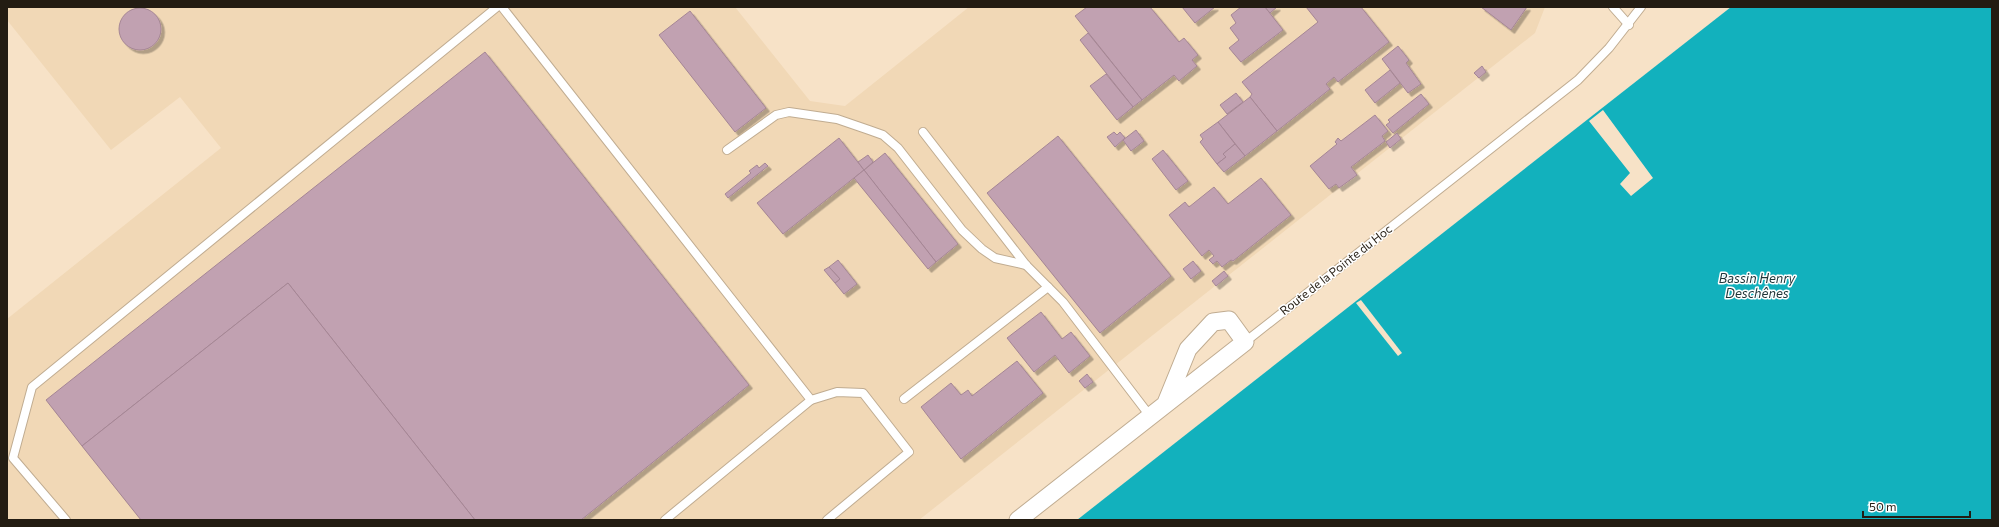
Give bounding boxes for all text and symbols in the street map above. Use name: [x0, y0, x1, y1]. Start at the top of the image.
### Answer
street label: Route de la Pointe du Hoc: [1277, 221, 1394, 317]
water label: Bassin Henry Deschênes: [1719, 270, 1796, 301]
scale bar: [1863, 493, 1970, 519]
text: 50 m: [1869, 499, 1897, 513]

